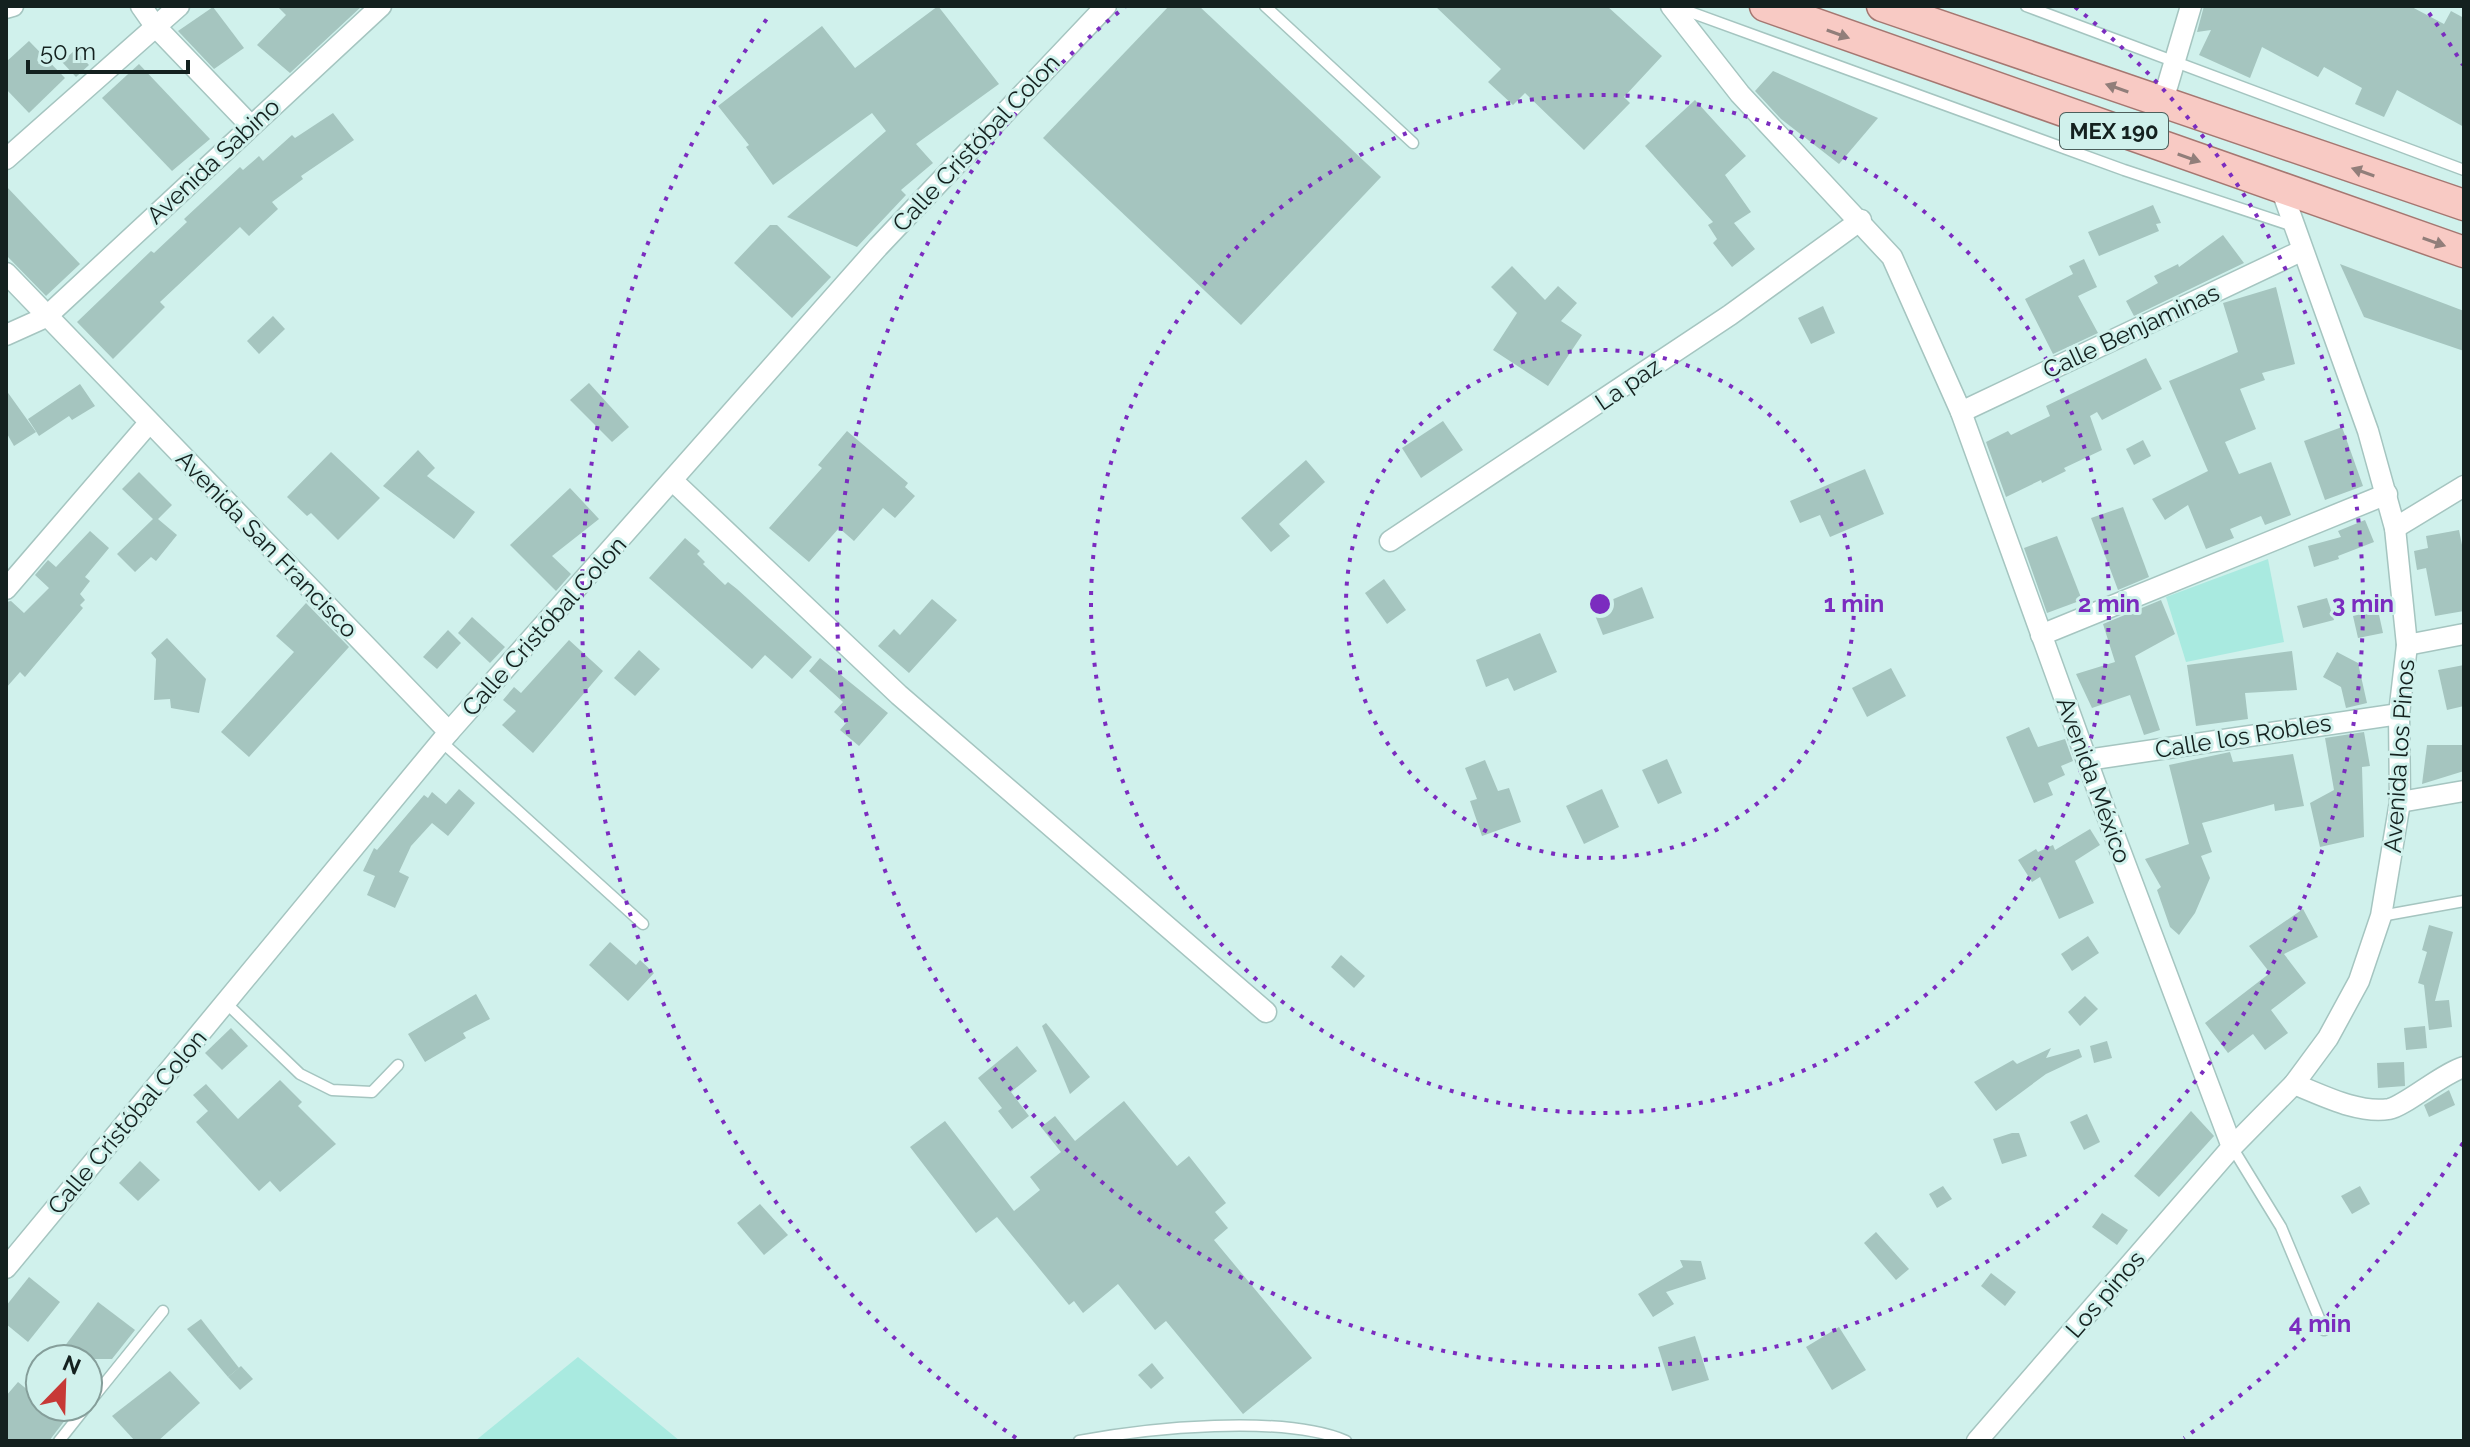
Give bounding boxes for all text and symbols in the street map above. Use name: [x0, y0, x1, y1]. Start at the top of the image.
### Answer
scale bar: [28, 24, 188, 74]
one-way arrow: [1826, 28, 1850, 41]
text: 50 m: [40, 37, 96, 66]
street label: Calle Cristóbal Colon: [886, 48, 1066, 238]
one-way arrow: [2105, 82, 2129, 94]
street label: Avenida Sabino: [141, 92, 285, 230]
road number: MEX 190: [2060, 113, 2168, 149]
one-way arrow: [2177, 152, 2201, 164]
one-way arrow: [2351, 166, 2375, 178]
one-way arrow: [2423, 237, 2447, 249]
street label: Calle Benjaminas: [2038, 277, 2224, 385]
street label: La paz: [1590, 352, 1666, 416]
street label: Avenida San Francisco: [170, 444, 364, 644]
street label: Calle Cristóbal Colon: [456, 530, 632, 722]
text: 1 min: [1824, 589, 1884, 618]
text: 2 min: [2078, 589, 2140, 618]
text: 3 min: [2332, 589, 2394, 618]
centre of rings: [1586, 590, 1614, 618]
street label: Avenida los Pinos: [2378, 658, 2420, 854]
street label: Avenida México: [2051, 693, 2137, 867]
street label: Calle los Robles: [2153, 708, 2333, 764]
street label: Calle Cristóbal Colon: [41, 1024, 213, 1220]
street label: Los pinos: [2059, 1245, 2151, 1343]
text: 4 min: [2289, 1309, 2351, 1338]
north arrow: [24, 1343, 104, 1423]
text: N: [59, 1349, 85, 1380]

